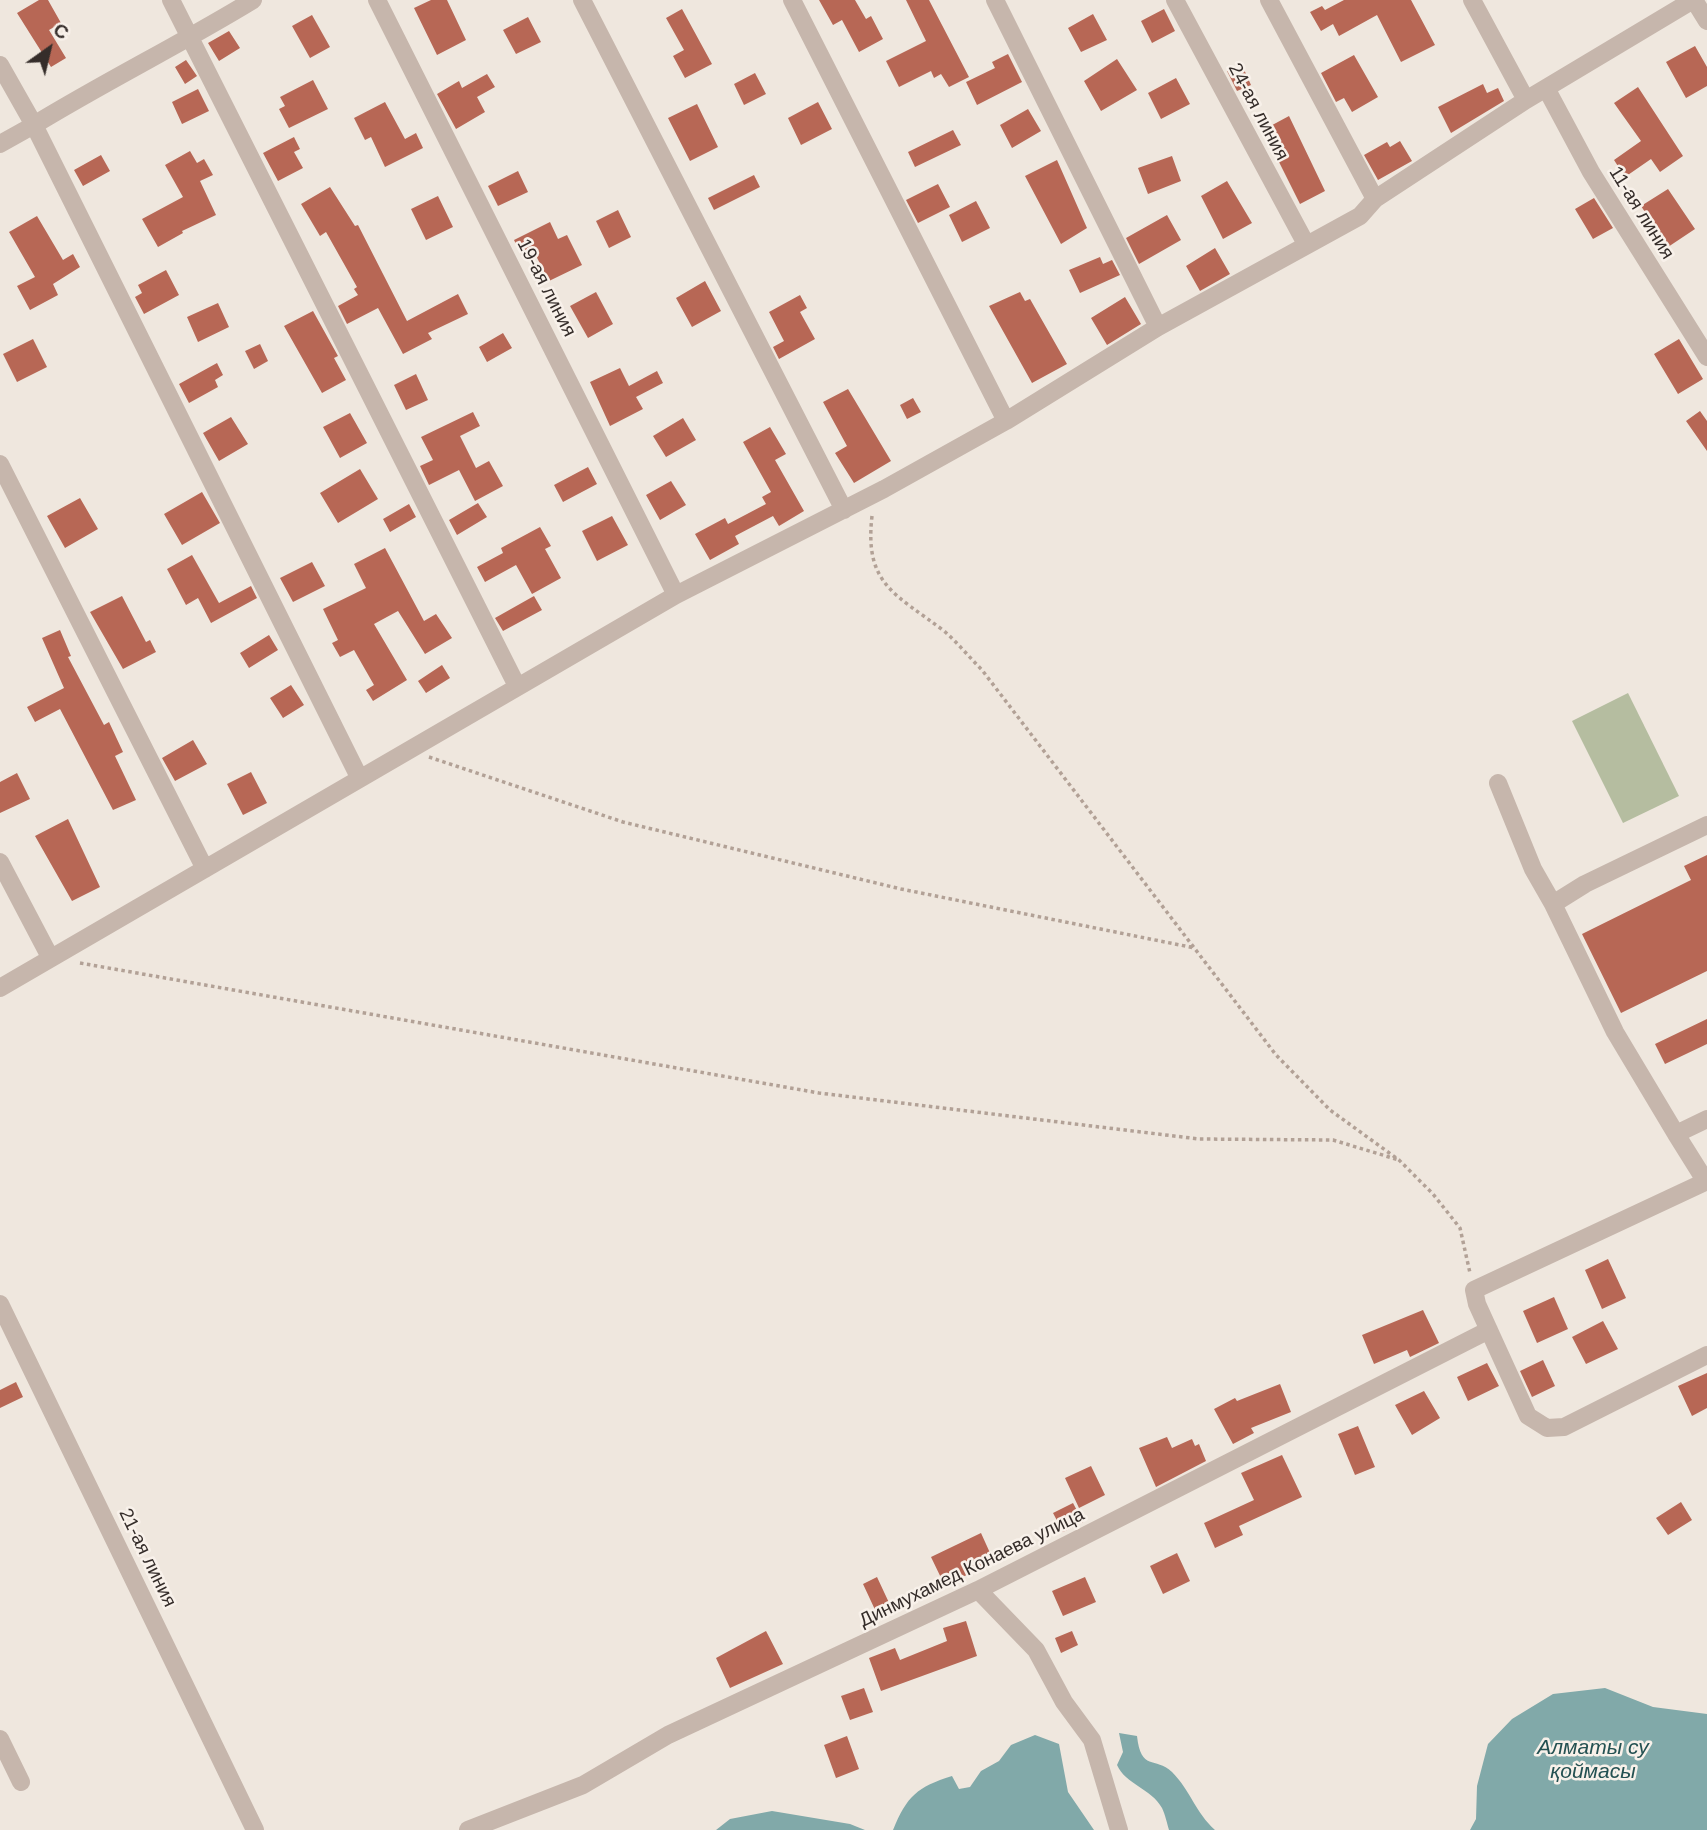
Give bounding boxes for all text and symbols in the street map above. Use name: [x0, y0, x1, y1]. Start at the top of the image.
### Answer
north arrow: [14, 14, 84, 84]
text: С: [49, 19, 73, 44]
street label: 24-ая линия: [1223, 60, 1293, 164]
street label: 11-ая линия: [1603, 162, 1679, 264]
street label: 19-ая линия: [512, 235, 580, 341]
street label: Динмухамед Конаева улица: [856, 1504, 1088, 1632]
street label: 21-ая линия: [113, 1505, 181, 1611]
water label: Алматы су қоймасы: [1537, 1735, 1649, 1785]

